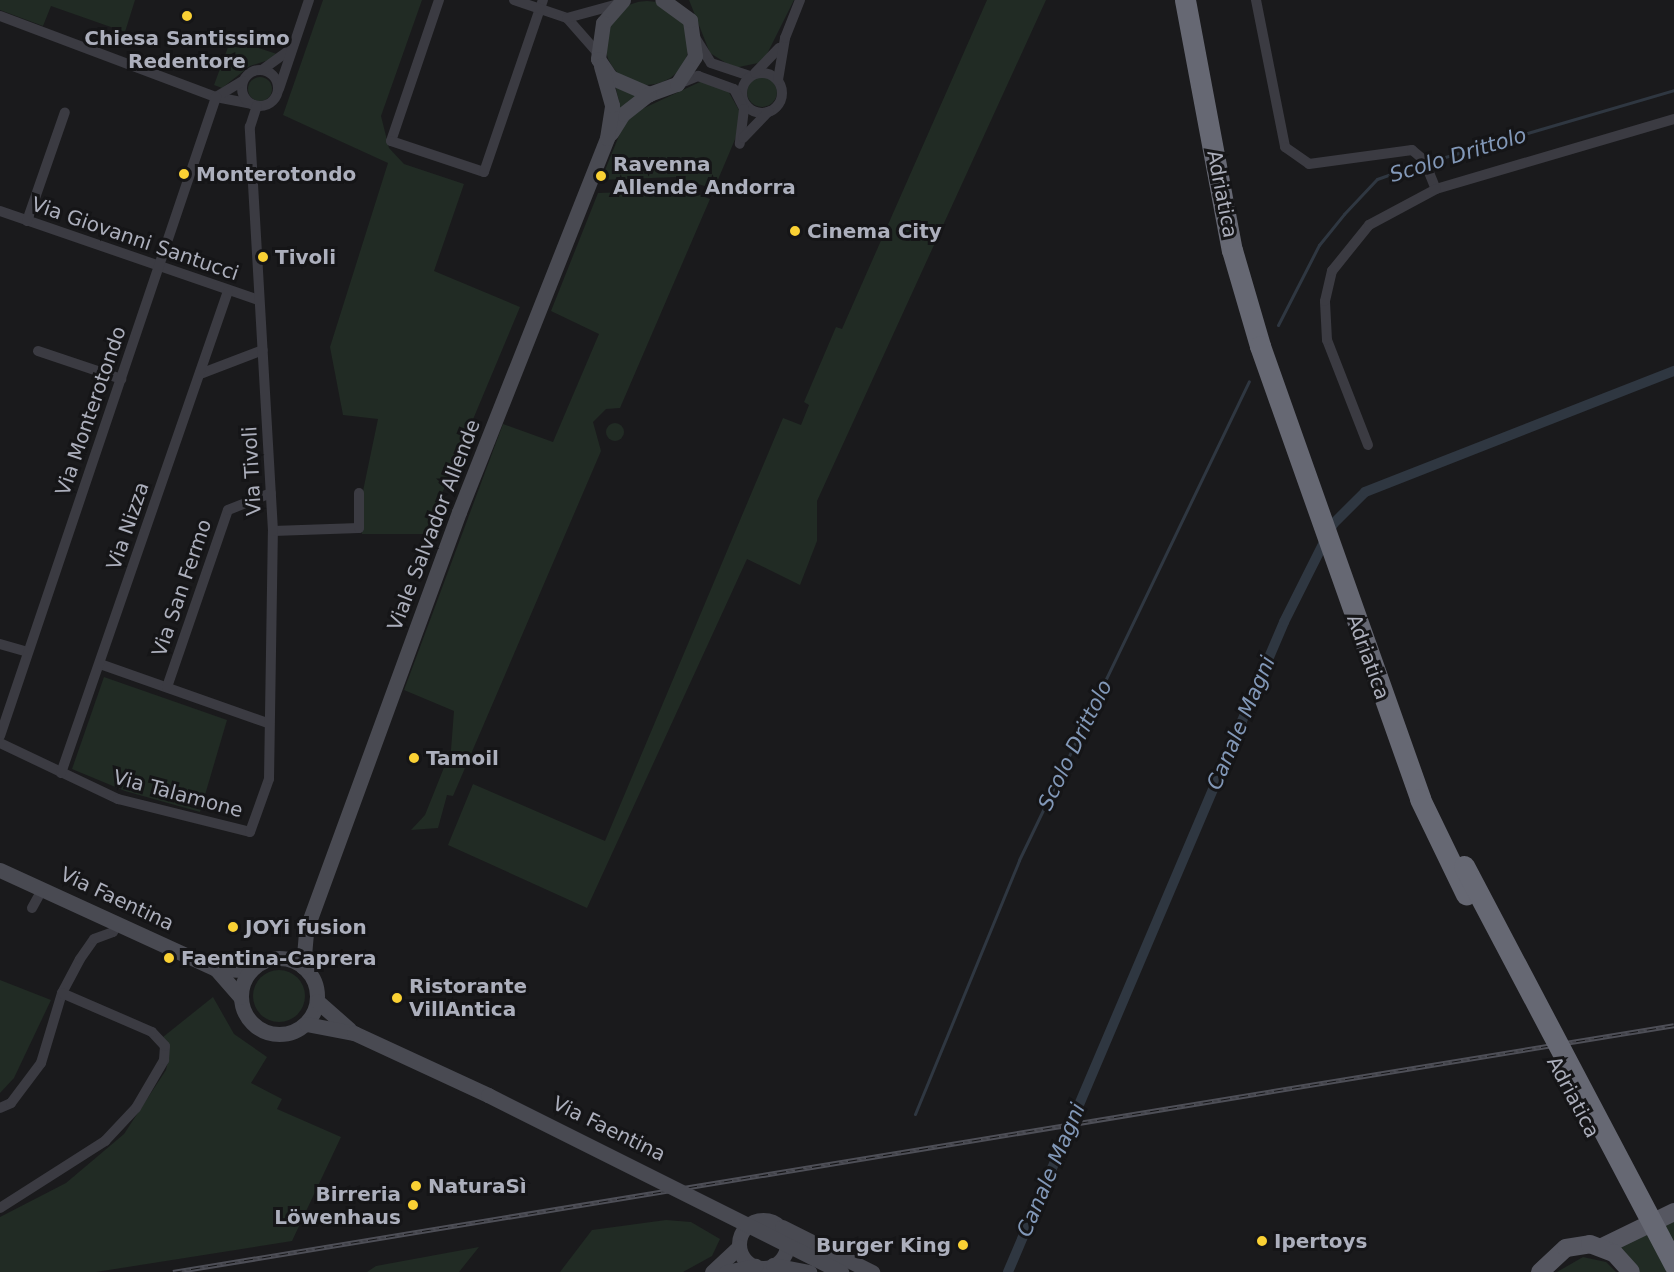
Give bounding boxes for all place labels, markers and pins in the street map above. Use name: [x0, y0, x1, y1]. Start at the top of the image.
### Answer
marker: Chiesa Santissimo Redentore: [180, 9, 194, 23]
place label: Chiesa Santissimo Redentore: [84, 26, 290, 73]
place label: Ravenna Allende Andorra: [613, 152, 796, 199]
place label: Monterotondo: [196, 162, 356, 186]
marker: Monterotondo: [177, 167, 191, 181]
marker: Ravenna Allende Andorra: [594, 169, 608, 183]
place label: Cinema City: [807, 219, 942, 243]
marker: Cinema City: [788, 224, 802, 238]
place label: Tivoli: [275, 245, 336, 269]
marker: Tivoli: [256, 250, 270, 264]
place label: Tamoil: [426, 746, 499, 770]
marker: Tamoil: [407, 751, 421, 765]
place label: JOYi fusion: [245, 915, 367, 939]
marker: JOYi fusion: [226, 920, 240, 934]
place label: Faentina-Caprera: [181, 946, 377, 970]
marker: Faentina-Caprera: [162, 951, 176, 965]
place label: Ristorante VillAntica: [409, 975, 527, 1022]
marker: Ristorante VillAntica: [390, 991, 404, 1005]
place label: NaturaSì: [428, 1174, 527, 1198]
marker: NaturaSì: [409, 1179, 423, 1193]
place label: Birreria Löwenhaus: [274, 1182, 401, 1229]
marker: Birreria Löwenhaus: [406, 1198, 420, 1212]
place label: Ipertoys: [1274, 1229, 1367, 1253]
place label: Burger King: [816, 1233, 951, 1257]
marker: Ipertoys: [1255, 1234, 1269, 1248]
marker: Burger King: [956, 1238, 970, 1252]

